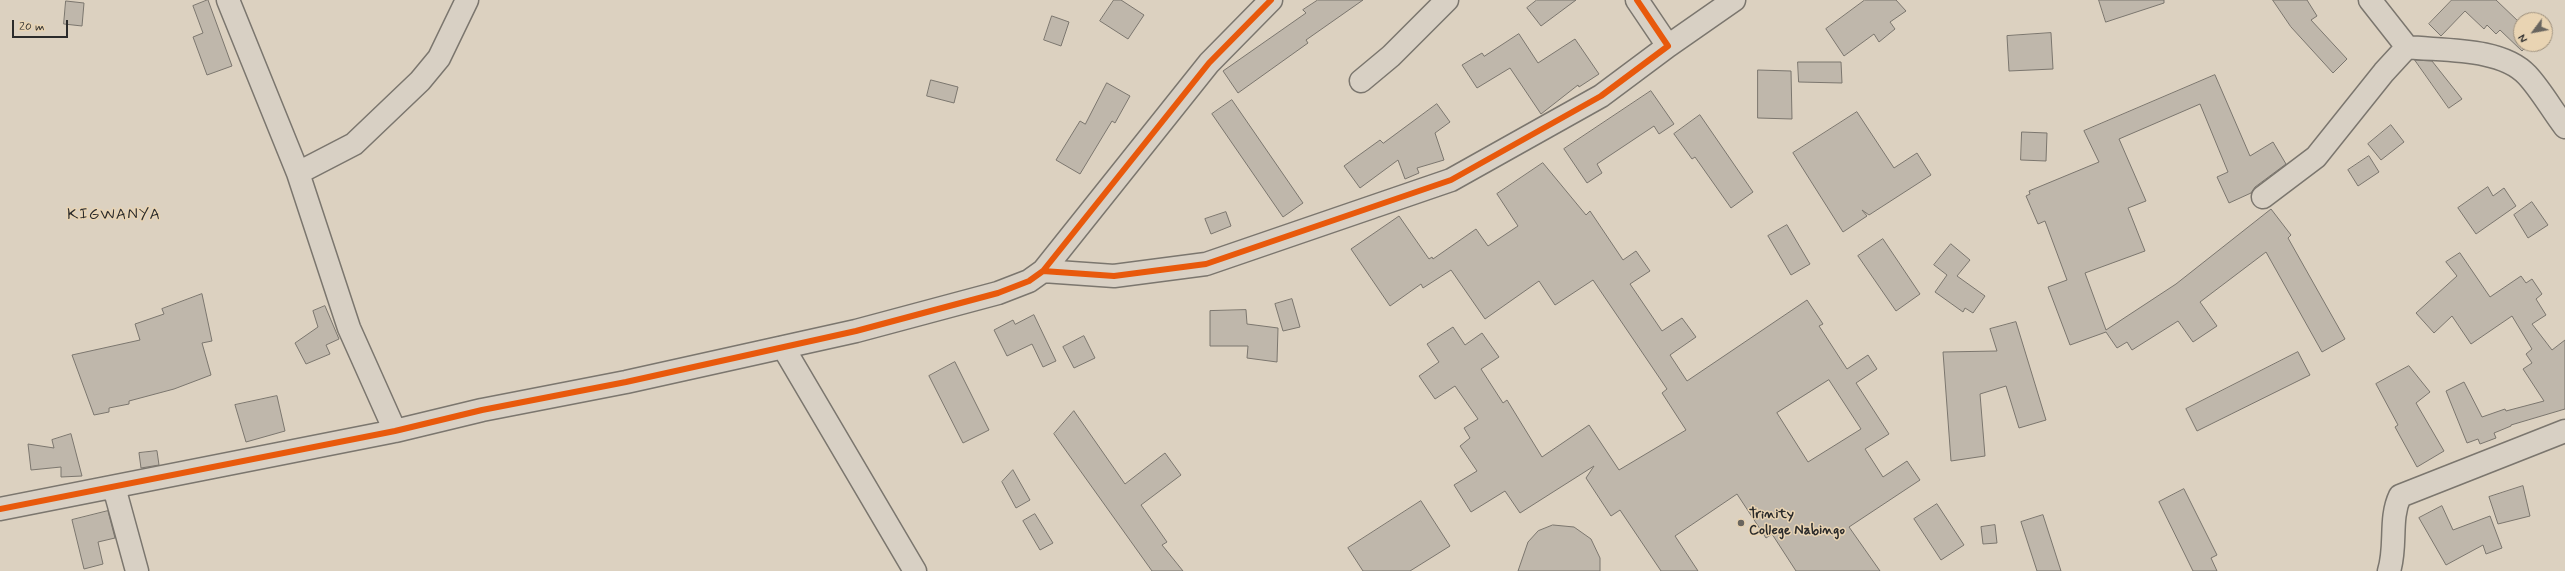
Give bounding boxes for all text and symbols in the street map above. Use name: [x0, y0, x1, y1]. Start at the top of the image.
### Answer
scale bar: [14, 12, 70, 38]
north arrow: [2513, 12, 2553, 52]
text: 20 m: [19, 19, 45, 35]
text: N: [2516, 31, 2532, 45]
district label: KIGWANYA: [68, 206, 160, 226]
place label: Trinity College Nabingo: [1749, 507, 1845, 540]
marker: Trinity College Nabingo: [1736, 518, 1746, 528]

